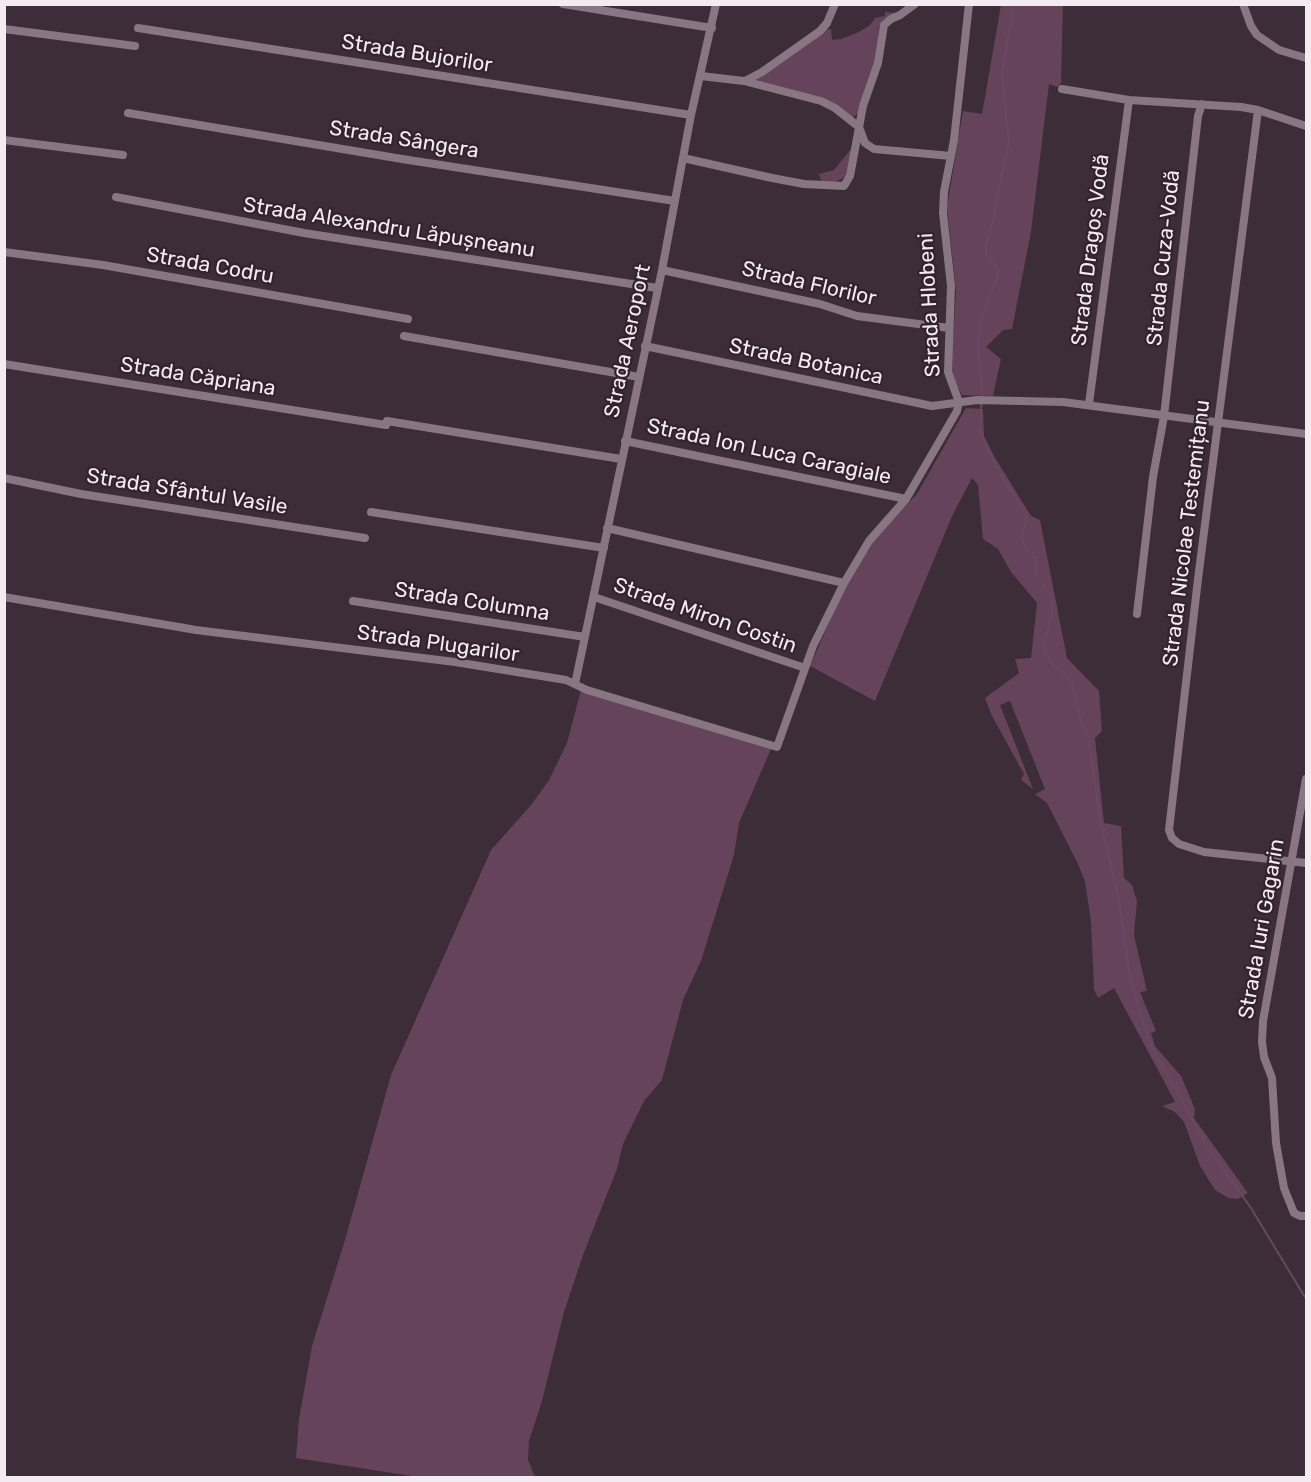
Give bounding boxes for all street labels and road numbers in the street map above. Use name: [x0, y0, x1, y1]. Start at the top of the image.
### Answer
street label: Strada Bujorilor: [340, 30, 494, 78]
street label: Strada Sângera: [327, 116, 481, 164]
street label: Strada Dragoș Vodă: [1067, 153, 1115, 347]
street label: Strada Cuza-Vodă: [1142, 169, 1186, 347]
street label: Strada Alexandru Lăpușneanu: [241, 192, 537, 264]
street label: Strada Hlobeni: [914, 232, 946, 378]
street label: Strada Codru: [144, 242, 276, 290]
street label: Strada Florilor: [739, 256, 879, 312]
street label: Strada Aeroport: [599, 262, 657, 420]
street label: Strada Botanica: [727, 333, 885, 391]
street label: Strada Căpriana: [119, 352, 277, 402]
street label: Strada Nicolae Testemițanu: [1158, 398, 1216, 668]
street label: Strada Ion Luca Caragiale: [645, 414, 893, 490]
street label: Strada Sfântul Vasile: [85, 464, 289, 520]
street label: Strada Miron Costin: [610, 573, 800, 659]
street label: Strada Columna: [393, 577, 551, 627]
street label: Strada Plugarilor: [355, 620, 521, 668]
street label: Strada Iuri Gagarin: [1234, 837, 1290, 1021]

